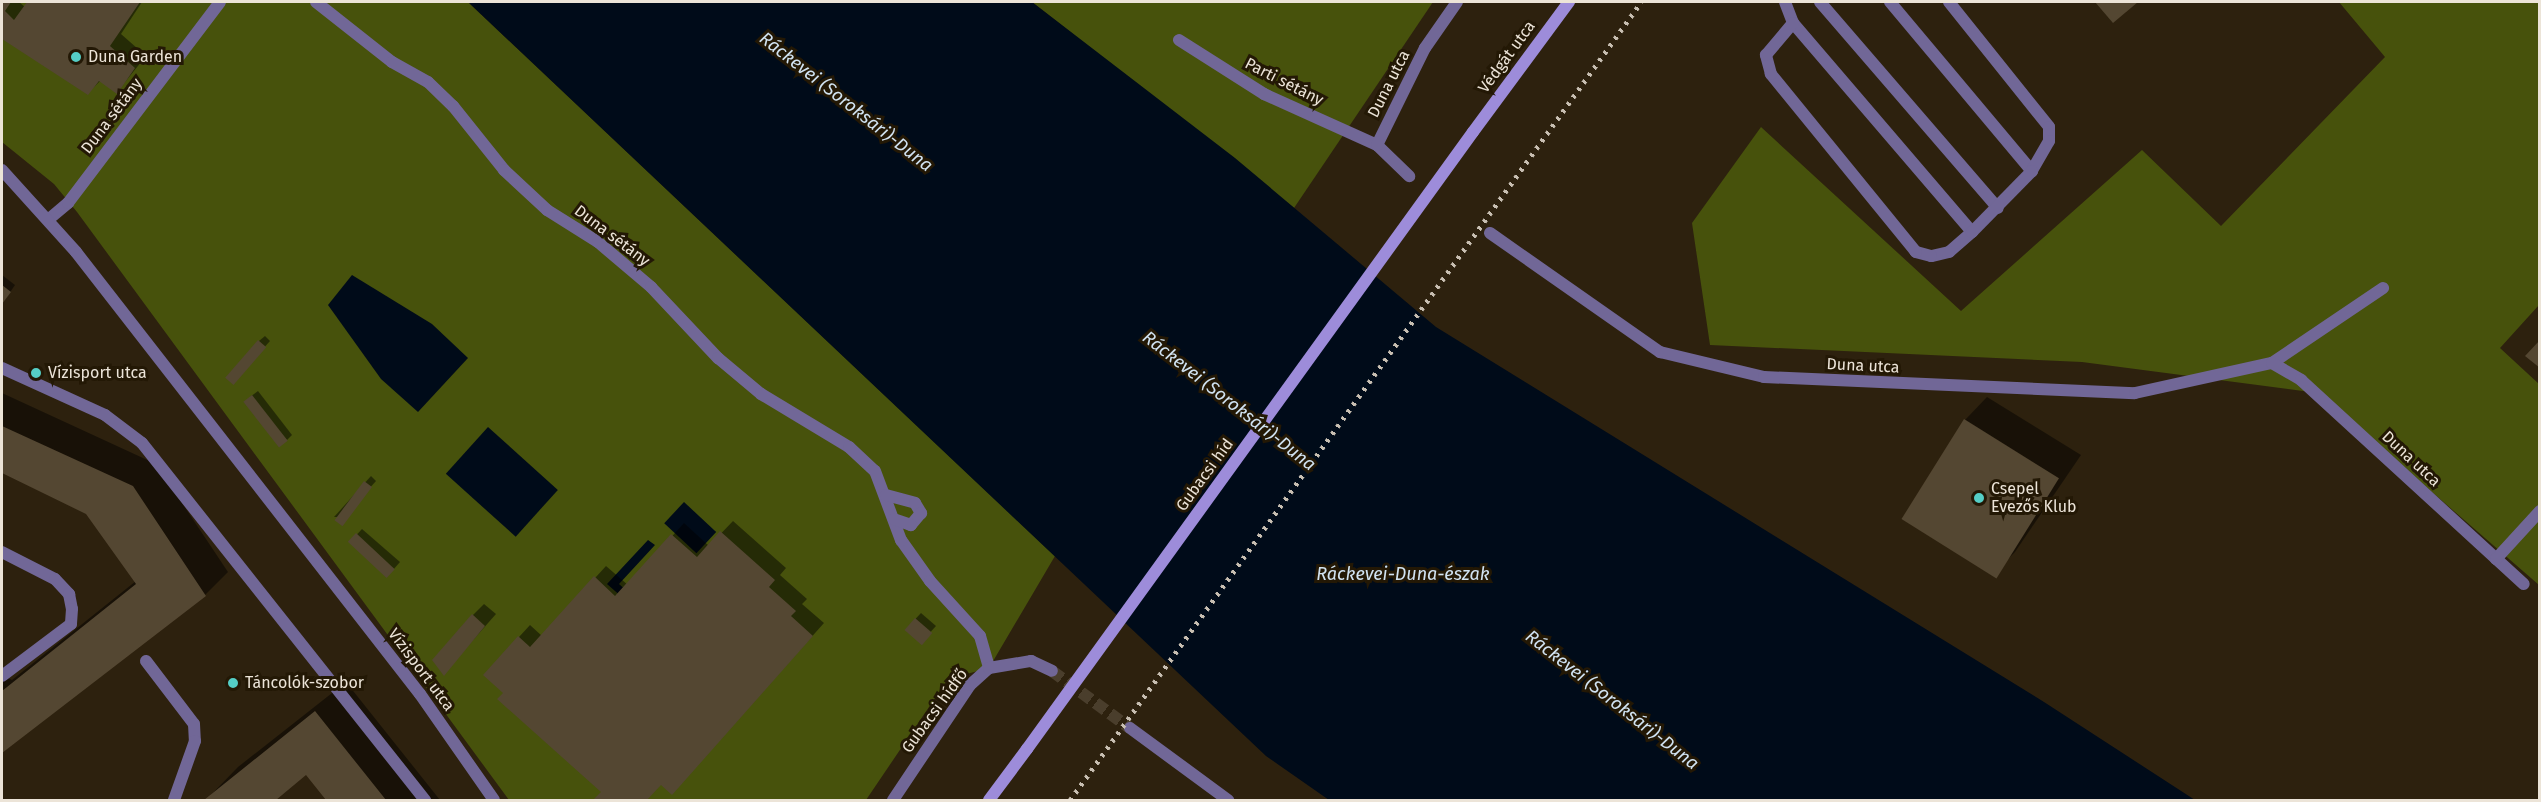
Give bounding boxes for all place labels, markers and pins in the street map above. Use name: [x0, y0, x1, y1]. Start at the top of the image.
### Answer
place label: Duna Garden: [88, 47, 182, 67]
marker: Duna Garden: [69, 50, 83, 64]
place label: Vízisport utca: [48, 363, 147, 383]
marker: Vízisport utca: [29, 366, 43, 380]
place label: Csepel Evezős Klub: [1991, 479, 2077, 517]
marker: Csepel Evezős Klub: [1972, 491, 1986, 505]
place label: Táncolók-szobor: [245, 673, 364, 693]
marker: Táncolók-szobor: [226, 676, 240, 690]

